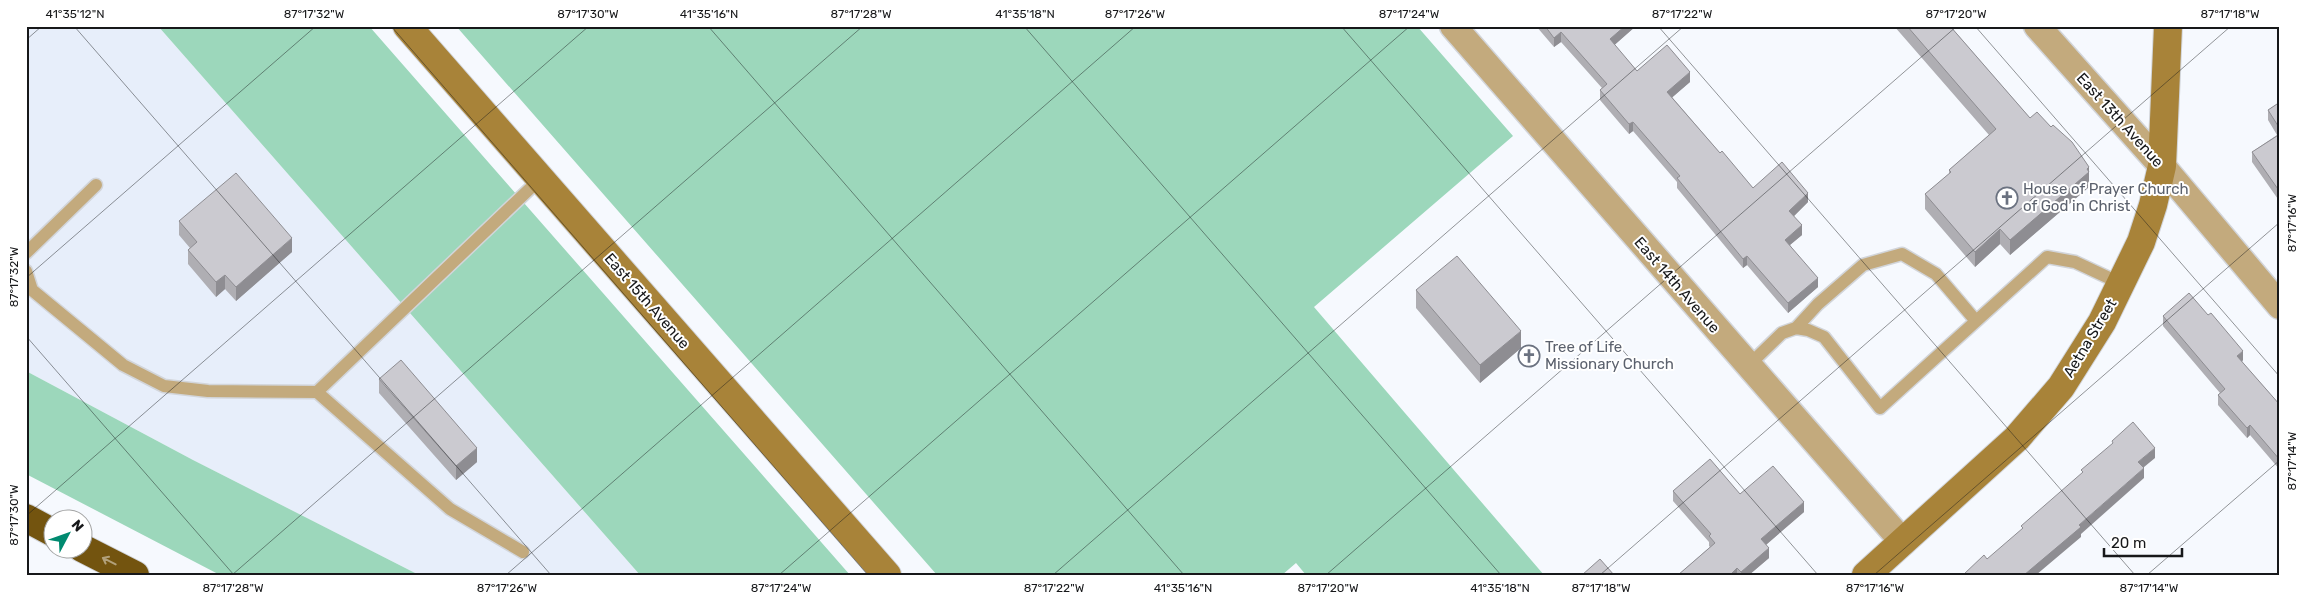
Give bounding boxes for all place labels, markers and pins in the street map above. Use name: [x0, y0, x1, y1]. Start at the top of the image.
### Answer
place label: House of Prayer Church of God in Christ: [2023, 180, 2189, 215]
church icon: House of Prayer Church of God in Christ: [1995, 186, 2019, 210]
place label: Tree of Life Missionary Church: [1545, 338, 1674, 373]
church icon: Tree of Life Missionary Church: [1517, 344, 1541, 368]

